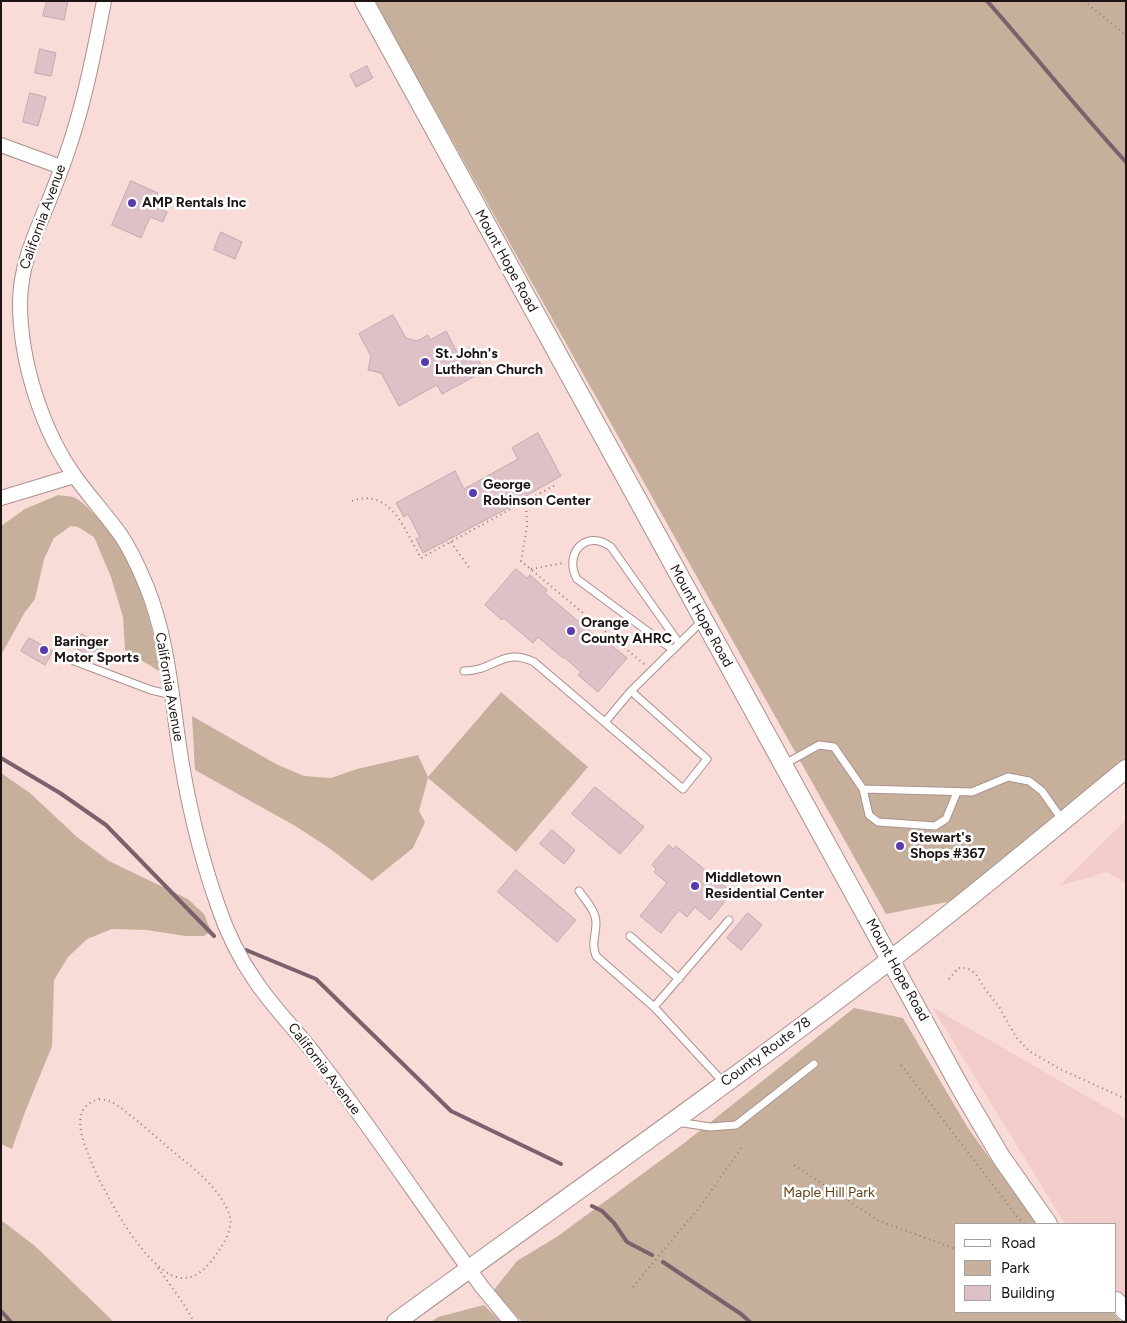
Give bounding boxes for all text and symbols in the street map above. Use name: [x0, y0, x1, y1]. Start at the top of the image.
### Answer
street label: California Avenue: [16, 162, 70, 272]
place label: AMP Rentals Inc: [142, 195, 246, 211]
marker: AMP Rentals Inc: [126, 197, 138, 209]
street label: Mount Hope Road: [471, 207, 541, 315]
place label: St. John's Lutheran Church: [435, 346, 543, 378]
marker: St. John's Lutheran Church: [419, 356, 431, 368]
place label: George Robinson Center: [483, 477, 590, 510]
marker: George Robinson Center: [467, 487, 479, 499]
street label: Mount Hope Road: [666, 562, 736, 670]
place label: Orange County AHRC: [581, 615, 672, 648]
marker: Orange County AHRC: [565, 625, 577, 637]
street label: California Avenue: [151, 631, 187, 743]
place label: Baringer Motor Sports: [54, 634, 139, 666]
marker: Baringer Motor Sports: [38, 644, 50, 656]
place label: Stewart's Shops #367: [910, 830, 985, 862]
marker: Stewart's Shops #367: [894, 840, 906, 852]
place label: Middletown Residential Center: [705, 870, 824, 902]
marker: Middletown Residential Center: [689, 880, 701, 892]
street label: Mount Hope Road: [862, 916, 932, 1024]
street label: County Route 78: [718, 1014, 814, 1090]
street label: California Avenue: [284, 1020, 364, 1118]
park label: Maple Hill Park: [783, 1185, 875, 1201]
legend: [954, 1223, 1117, 1313]
text: Road: [1001, 1234, 1036, 1252]
text: Park: [1001, 1259, 1030, 1277]
text: Building: [1001, 1284, 1055, 1302]

